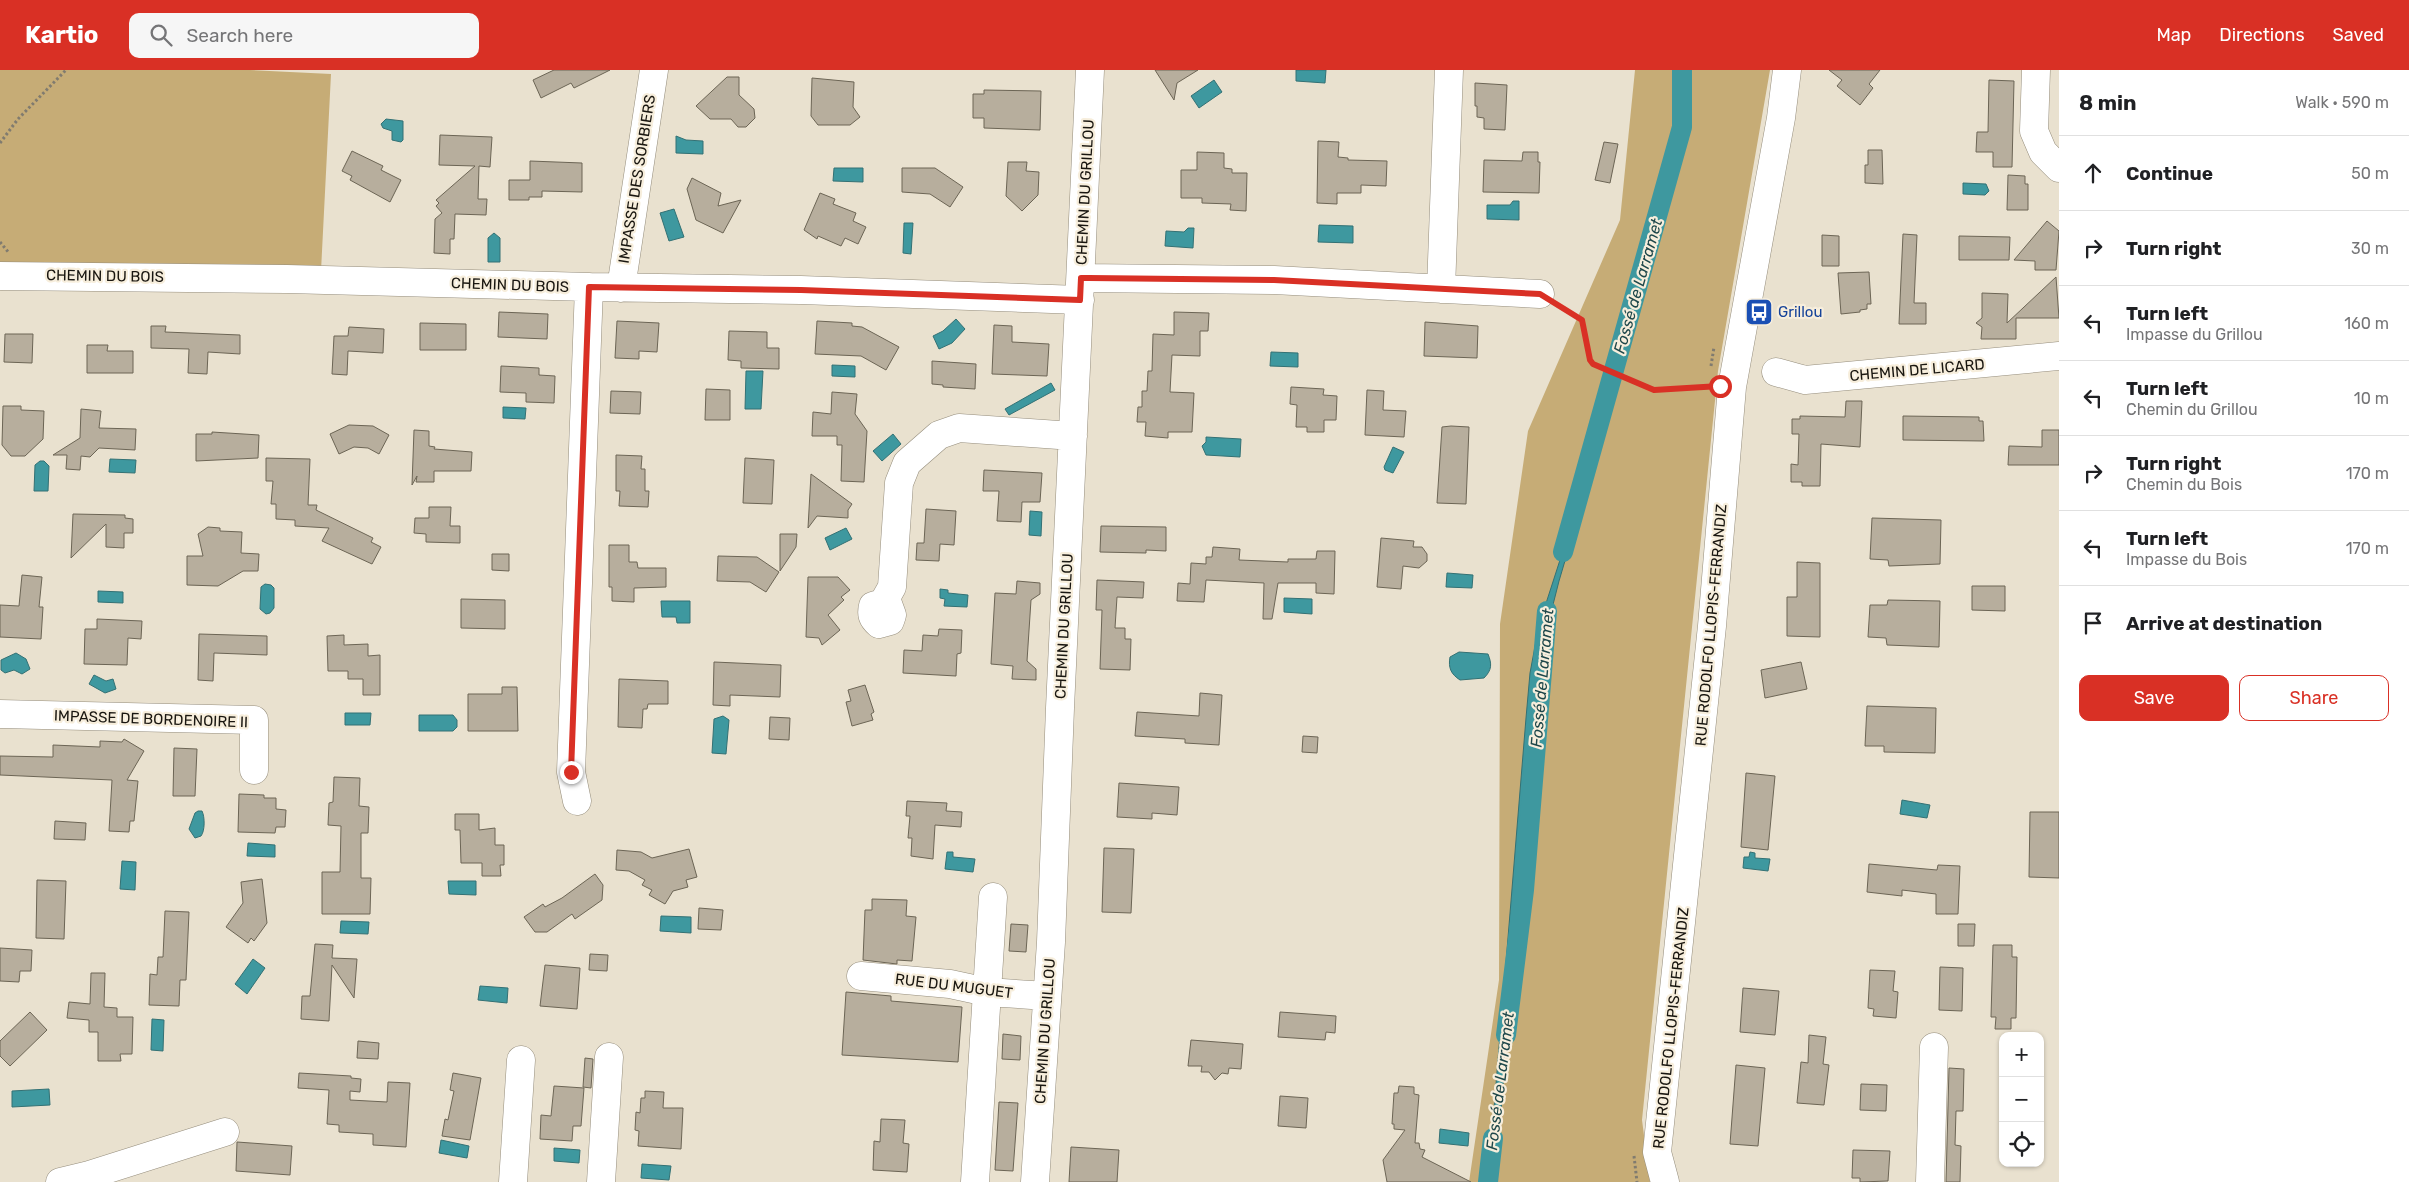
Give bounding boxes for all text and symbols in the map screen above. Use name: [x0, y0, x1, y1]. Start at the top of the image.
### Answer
search box: [129, 13, 479, 58]
text: Kartio: [25, 21, 99, 49]
icon: search: [147, 21, 175, 49]
text: Search here: [187, 24, 293, 47]
text: Map: [2156, 24, 2191, 46]
text: Directions: [2219, 24, 2305, 46]
text: Saved: [2333, 24, 2384, 46]
text: 8 min: [2079, 90, 2136, 115]
street label: IMPASSE DES SORBIERS: [615, 93, 659, 265]
text: Walk · 590 m: [2295, 93, 2389, 112]
street label: CHEMIN DU GRILLOU: [1072, 119, 1098, 265]
icon: ahead: [2079, 159, 2107, 187]
text: Continue: [2126, 162, 2213, 185]
text: 50 m: [2351, 164, 2389, 183]
water label: Fossé de Larramet: [1610, 216, 1667, 356]
icon: right: [2079, 234, 2107, 262]
text: Turn right: [2126, 237, 2221, 260]
text: 30 m: [2351, 239, 2389, 258]
street label: CHEMIN DU BOIS: [46, 266, 164, 286]
street label: CHEMIN DU BOIS: [451, 274, 569, 296]
bus stop icon: Grillou: [1744, 297, 1774, 327]
text: Turn left: [2126, 302, 2208, 325]
place label: Grillou: [1778, 303, 1822, 321]
icon: left: [2079, 309, 2107, 337]
text: 160 m: [2344, 314, 2389, 333]
text: Impasse du Grillou: [2126, 325, 2263, 344]
street label: CHEMIN DE LICARD: [1849, 355, 1985, 385]
route start: [1709, 375, 1732, 398]
text: Turn left: [2126, 377, 2208, 400]
icon: left: [2079, 384, 2107, 412]
text: 10 m: [2354, 389, 2389, 408]
text: Chemin du Grillou: [2126, 400, 2258, 419]
text: Turn right: [2126, 452, 2221, 475]
icon: right: [2079, 459, 2107, 487]
text: 170 m: [2346, 464, 2389, 483]
text: Chemin du Bois: [2126, 475, 2242, 494]
street label: RUE RODOLFO LLOPIS-FERRANDIZ: [1691, 503, 1731, 747]
text: Turn left: [2126, 527, 2208, 550]
icon: left: [2079, 534, 2107, 562]
text: 170 m: [2346, 539, 2389, 558]
text: Impasse du Bois: [2126, 550, 2247, 569]
street label: CHEMIN DU GRILLOU: [1051, 553, 1077, 699]
water label: Fossé de Larramet: [1526, 607, 1558, 748]
icon: arrive: [2079, 609, 2107, 637]
text: Arrive at destination: [2126, 612, 2322, 635]
button: Save: [2079, 675, 2229, 721]
button: Share: [2239, 675, 2389, 721]
street label: IMPASSE DE BORDENOIRE II: [54, 707, 248, 731]
route end: [560, 761, 583, 784]
street label: RUE RODOLFO LLOPIS-FERRANDIZ: [1649, 906, 1693, 1150]
street label: CHEMIN DU GRILLOU: [1031, 958, 1059, 1104]
street label: RUE DU MUGUET: [894, 970, 1014, 1002]
water label: Fossé de Larramet: [1482, 1010, 1518, 1151]
map controls: [1999, 1032, 2044, 1167]
button: +: [1999, 1032, 2044, 1077]
button: −: [1999, 1077, 2044, 1122]
button: locate: [1999, 1122, 2044, 1167]

